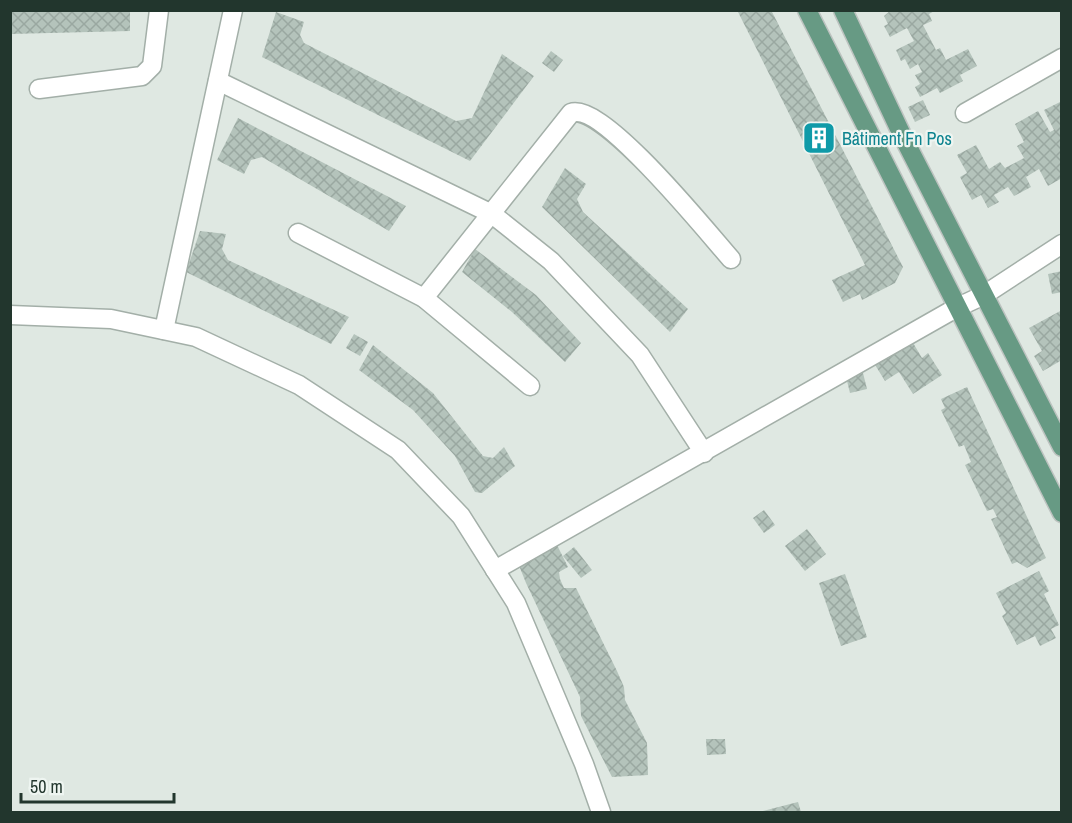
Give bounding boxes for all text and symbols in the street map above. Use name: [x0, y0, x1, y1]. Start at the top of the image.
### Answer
building icon: Bâtiment Fn Pos: [801, 120, 837, 156]
place label: Bâtiment Fn Pos: [842, 126, 952, 151]
scale bar: [21, 766, 174, 804]
text: 50 m: [30, 774, 63, 799]

